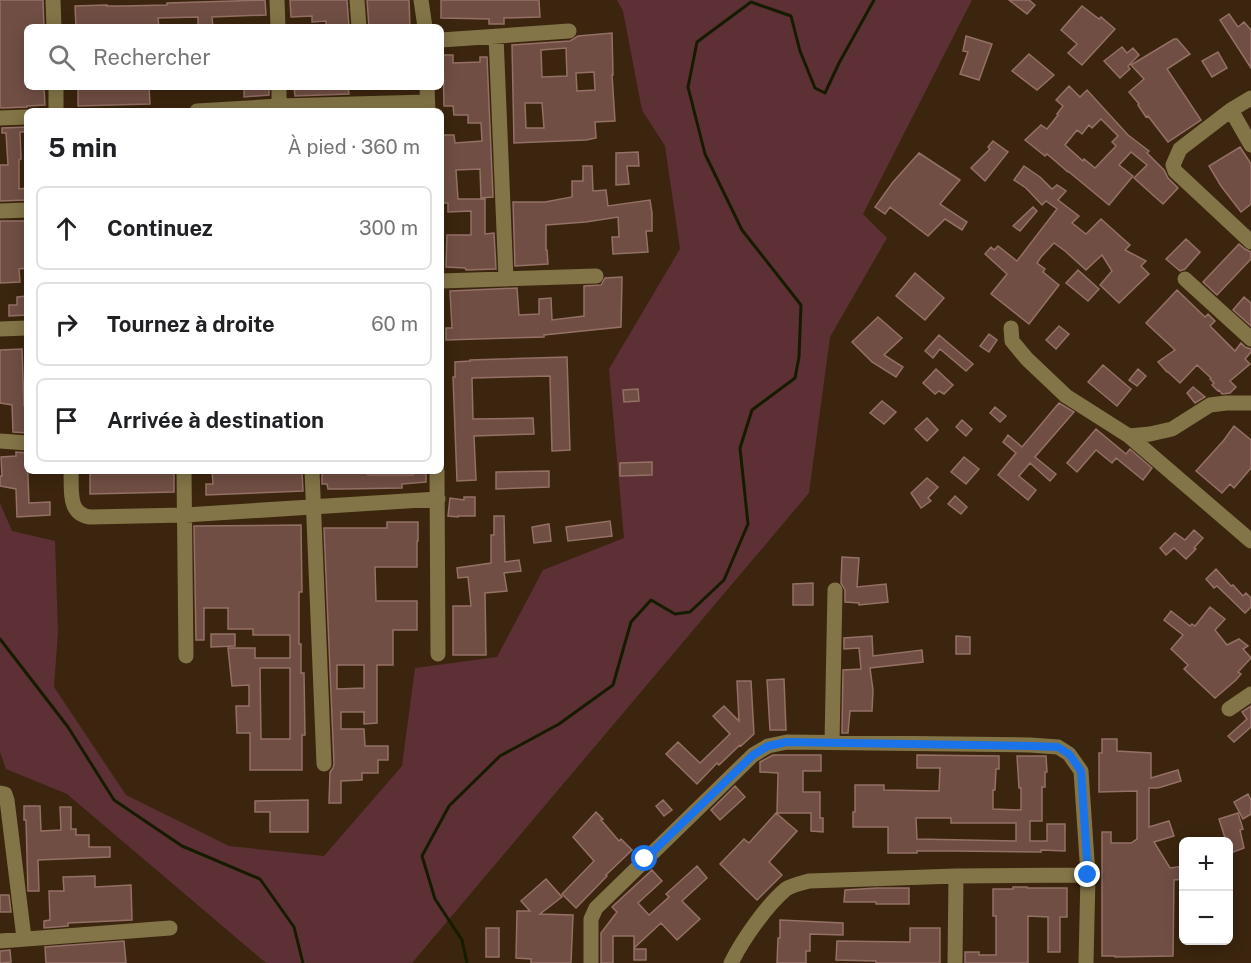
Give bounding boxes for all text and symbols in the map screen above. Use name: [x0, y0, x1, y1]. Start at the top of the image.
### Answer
search box: [24, 24, 444, 90]
icon: search: [45, 41, 78, 74]
text: Rechercher: [93, 44, 211, 70]
text: 5 min: [48, 132, 117, 163]
text: À pied · 360 m: [287, 135, 420, 159]
icon: ahead: [50, 212, 83, 245]
text: Continuez: [107, 215, 213, 241]
text: 300 m: [359, 216, 418, 240]
icon: right: [50, 308, 83, 341]
text: Tournez à droite: [107, 311, 275, 337]
text: 60 m: [371, 312, 418, 336]
icon: arrive: [50, 404, 83, 437]
text: Arrivée à destination: [107, 407, 324, 433]
map controls: [1179, 837, 1233, 945]
button: +: [1179, 837, 1233, 891]
route start: [631, 845, 657, 871]
route end: [1074, 861, 1100, 887]
button: −: [1179, 891, 1233, 945]

